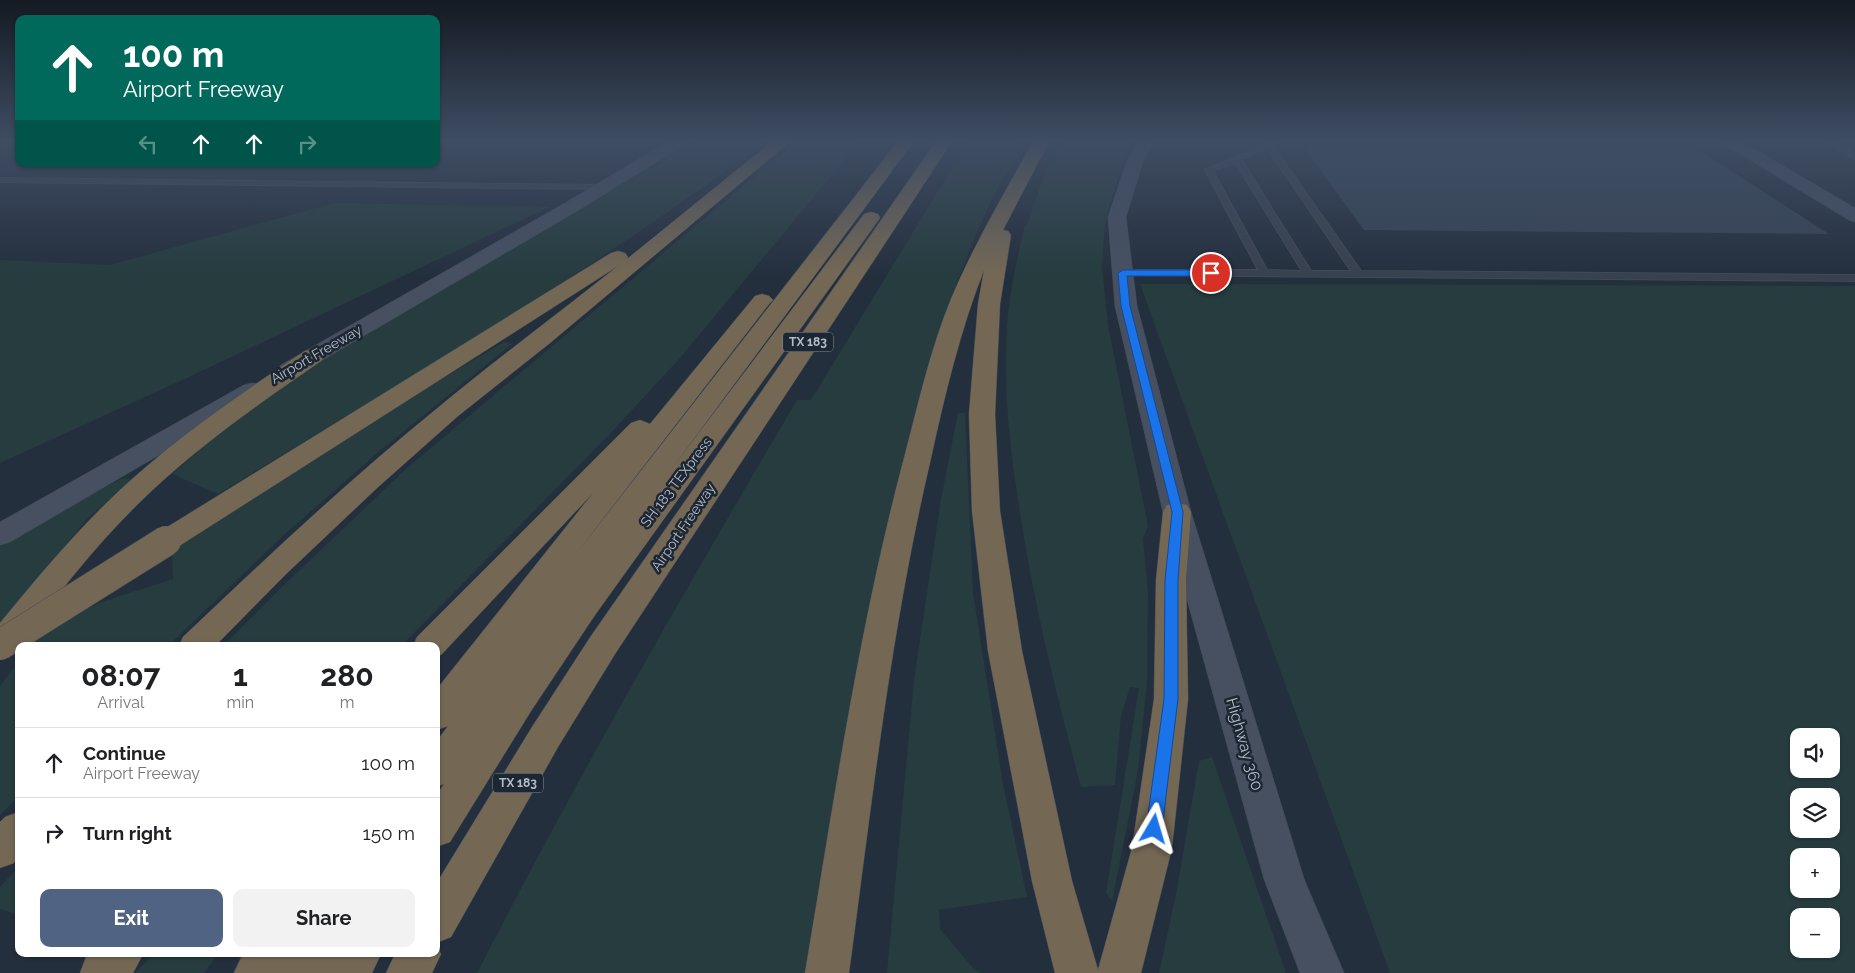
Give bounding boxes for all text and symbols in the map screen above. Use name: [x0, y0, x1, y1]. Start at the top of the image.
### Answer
text: 100 m: [123, 34, 224, 75]
icon: ahead: [40, 35, 105, 100]
text: Airport Freeway: [123, 76, 284, 102]
icon: left: [134, 130, 162, 158]
icon: ahead: [187, 130, 215, 158]
icon: ahead: [240, 130, 268, 158]
icon: right: [293, 130, 321, 158]
pin: [1190, 252, 1232, 294]
icon: arrive: [1197, 259, 1225, 287]
street label: Airport Freeway: [268, 321, 365, 387]
road number: TX 183: [783, 332, 833, 352]
street label: SH 183 TEXpress: [637, 434, 715, 530]
street label: Airport Freeway: [648, 480, 718, 574]
text: 08:07: [81, 658, 160, 693]
text: 1: [233, 658, 248, 693]
text: 280: [320, 658, 374, 693]
text: Arrival: [97, 693, 144, 712]
text: min: [227, 693, 254, 712]
text: m: [340, 693, 354, 712]
street label: Highway 360: [1222, 695, 1267, 793]
map controls: [1790, 728, 1840, 958]
button: sound: [1790, 728, 1840, 778]
text: Continue: [83, 742, 166, 764]
icon: ahead: [40, 749, 68, 777]
text: 100 m: [361, 752, 415, 774]
text: Airport Freeway: [83, 764, 200, 783]
road number: TX 183: [493, 774, 543, 792]
button: layers: [1790, 788, 1840, 838]
position arrow: [1127, 802, 1179, 854]
icon: right: [40, 819, 68, 847]
text: Turn right: [83, 822, 172, 844]
text: 150 m: [363, 822, 415, 844]
button: +: [1790, 848, 1840, 898]
button: Exit: [40, 889, 223, 947]
button: Share: [233, 889, 415, 947]
button: −: [1790, 908, 1840, 958]

